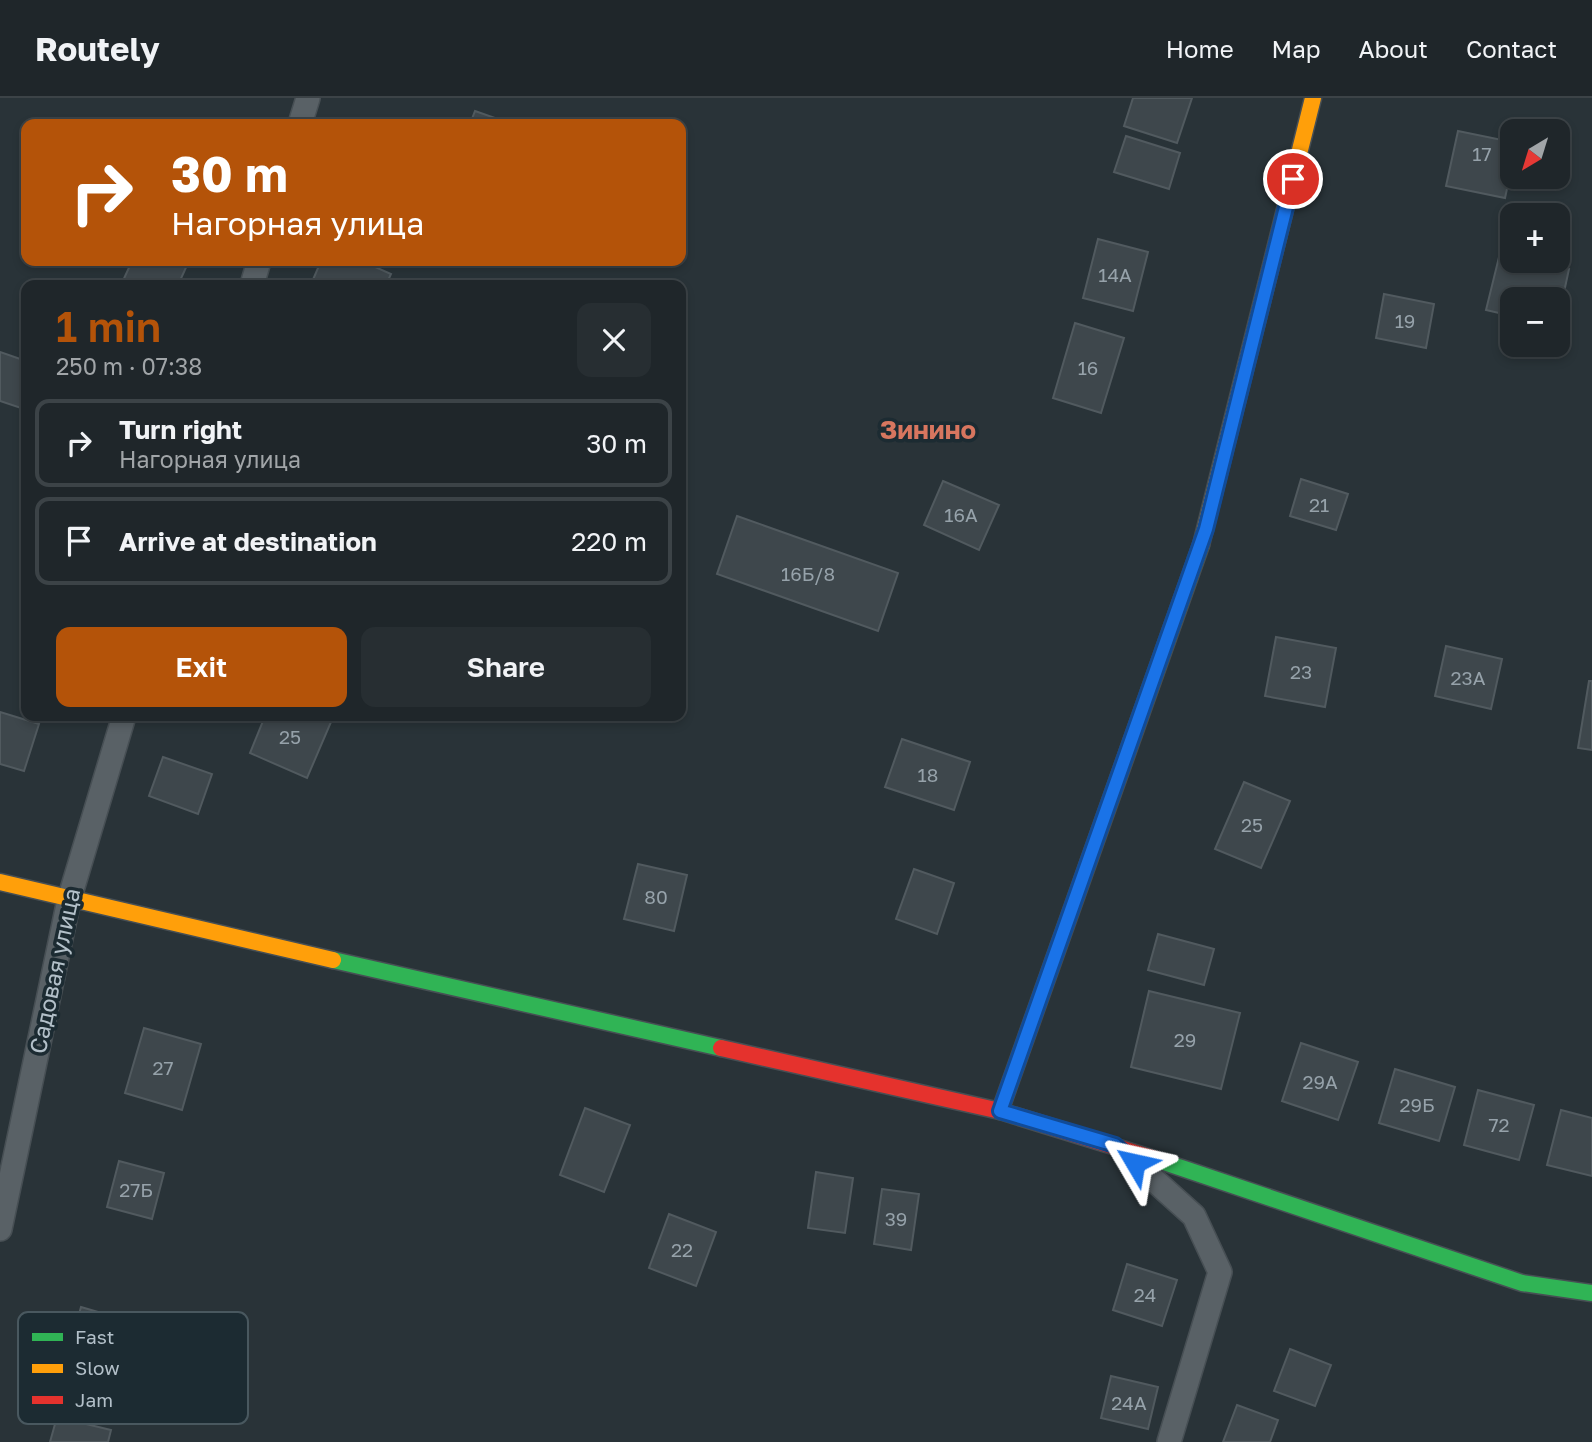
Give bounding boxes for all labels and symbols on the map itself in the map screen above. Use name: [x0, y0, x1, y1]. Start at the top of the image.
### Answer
north arrow: [1500, 119, 1570, 189]
house number: 17: [1472, 142, 1492, 165]
pin: [1263, 149, 1323, 209]
house number: 14А: [1098, 263, 1132, 286]
house number: 19: [1395, 309, 1415, 332]
house number: 16: [1078, 356, 1098, 379]
district label: Зинино: [880, 414, 976, 445]
house number: 21: [1309, 493, 1329, 516]
house number: 16А: [944, 503, 978, 526]
house number: 16Б/8: [781, 562, 835, 585]
house number: 23: [1290, 660, 1312, 683]
house number: 23А: [1451, 666, 1486, 689]
house number: 25: [279, 725, 301, 748]
house number: 18: [918, 763, 938, 786]
house number: 25: [1241, 813, 1263, 836]
street label: Садовая улица: [23, 885, 85, 1056]
house number: 80: [644, 885, 668, 908]
house number: 29: [1174, 1028, 1196, 1051]
house number: 27: [152, 1056, 174, 1079]
house number: 29А: [1302, 1070, 1338, 1093]
house number: 29Б: [1399, 1093, 1435, 1116]
house number: 72: [1488, 1113, 1510, 1136]
position arrow: [1098, 1126, 1172, 1200]
house number: 27Б: [119, 1178, 153, 1201]
house number: 39: [885, 1207, 907, 1230]
house number: 22: [671, 1238, 693, 1261]
house number: 24: [1134, 1283, 1156, 1306]
legend: [18, 1312, 248, 1424]
text: Fast: [75, 1325, 114, 1348]
text: Slow: [75, 1356, 120, 1379]
text: Jam: [75, 1388, 113, 1411]
house number: 24А: [1111, 1391, 1147, 1414]

